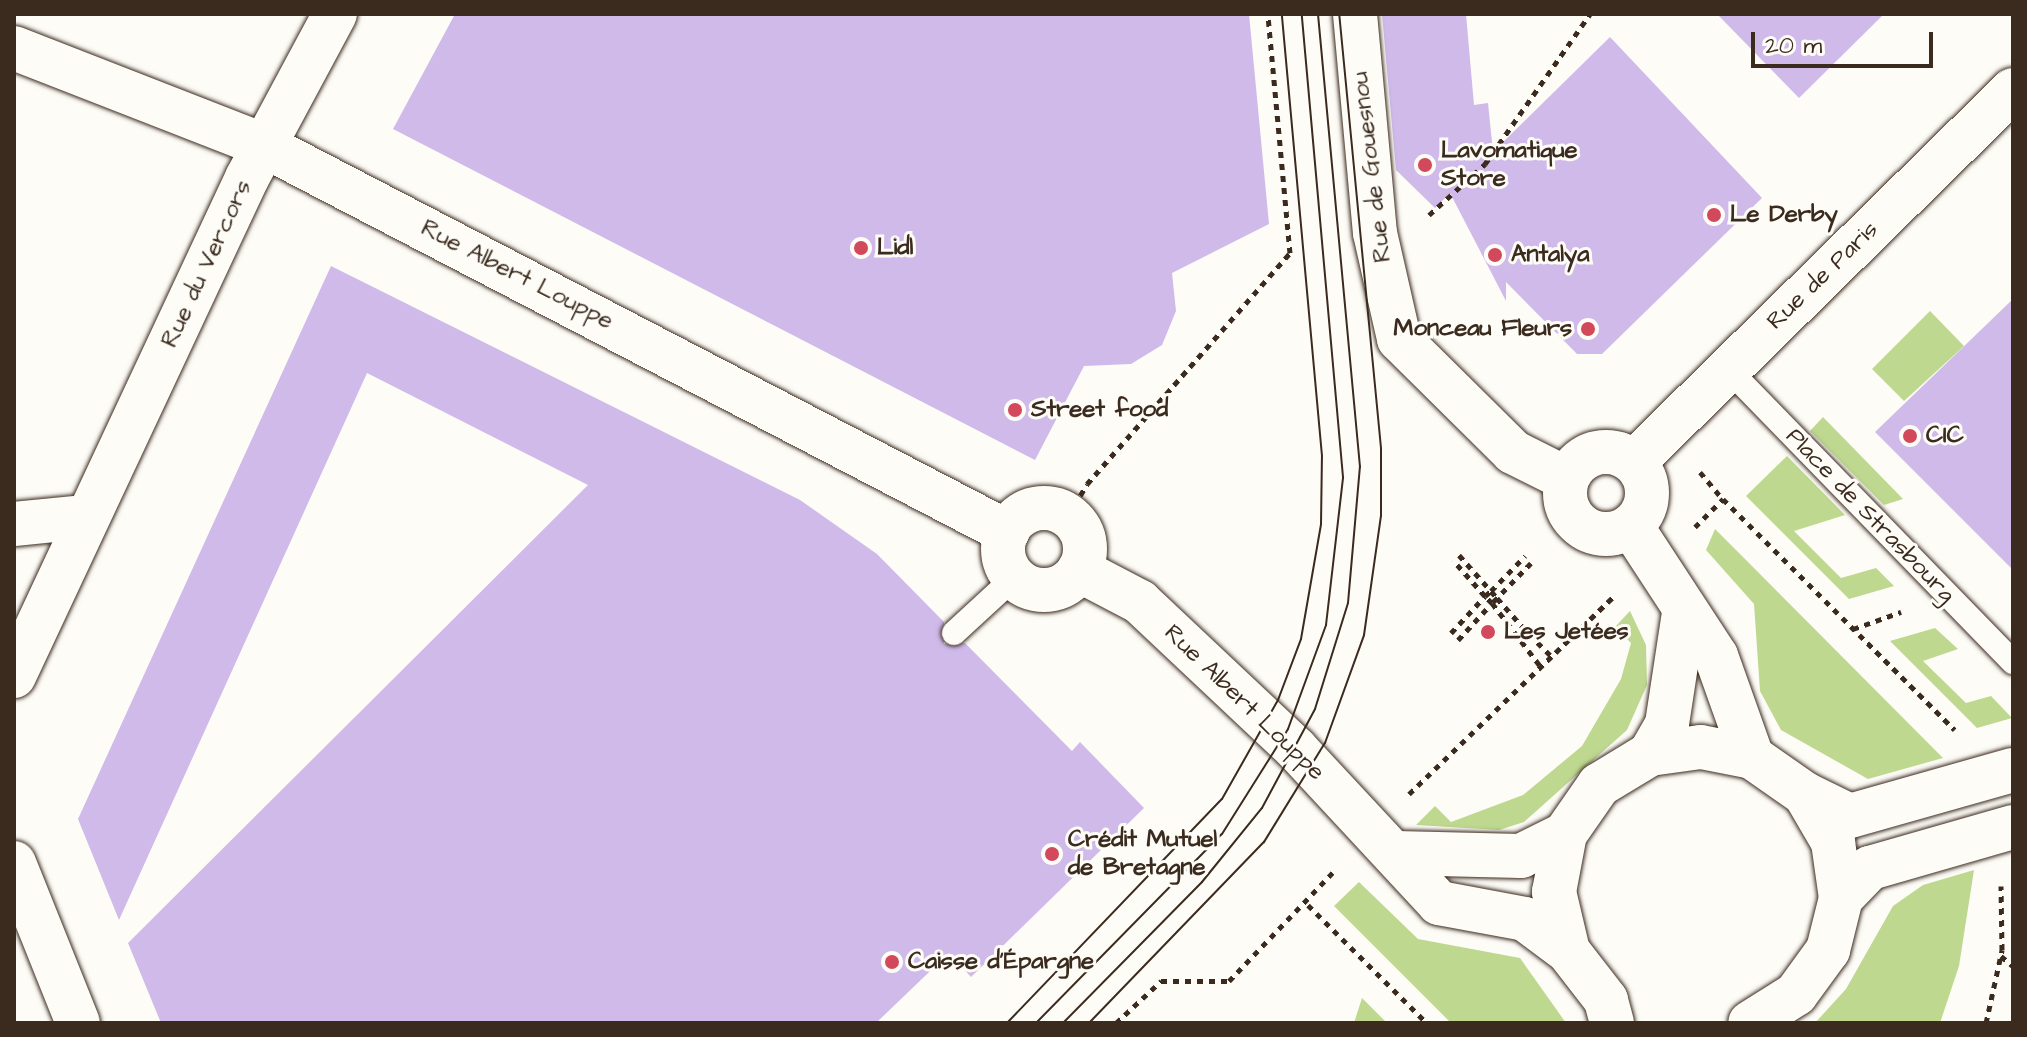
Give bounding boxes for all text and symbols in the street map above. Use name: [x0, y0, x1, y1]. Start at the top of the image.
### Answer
scale bar: [1755, 16, 1937, 66]
text: 20 m: [1765, 29, 1822, 63]
street label: Rue de Gouesnou: [1346, 70, 1398, 264]
place label: Lavomatique Store: [1441, 137, 1578, 193]
marker: Lavomatique Store: [1416, 156, 1434, 174]
street label: Rue du Vercors: [156, 176, 258, 352]
place label: Le Derby: [1730, 201, 1838, 229]
marker: Le Derby: [1705, 206, 1723, 224]
street label: Rue Albert Louppe: [416, 214, 618, 336]
street label: Rue de Paris: [1761, 216, 1885, 336]
place label: Lidl: [877, 234, 913, 262]
marker: Lidl: [852, 239, 870, 257]
place label: Antalya: [1511, 241, 1589, 269]
marker: Antalya: [1486, 246, 1504, 264]
place label: Monceau Fleurs: [1394, 315, 1572, 343]
marker: Monceau Fleurs: [1579, 320, 1597, 338]
place label: Street food: [1031, 396, 1168, 424]
marker: Street food: [1006, 401, 1024, 419]
place label: CIC: [1926, 422, 1964, 450]
street label: Place de Strasbourg: [1779, 423, 1961, 609]
marker: CIC: [1901, 427, 1919, 445]
place label: Les Jetées: [1504, 618, 1629, 646]
street label: Rue Albert Louppe: [1158, 619, 1330, 787]
marker: Les Jetées: [1479, 623, 1497, 641]
place label: Crédit Mutuel de Bretagne: [1068, 826, 1217, 882]
marker: Crédit Mutuel de Bretagne: [1043, 845, 1061, 863]
place label: Caisse d'Épargne: [908, 948, 1094, 976]
marker: Caisse d'Épargne: [883, 953, 901, 971]

